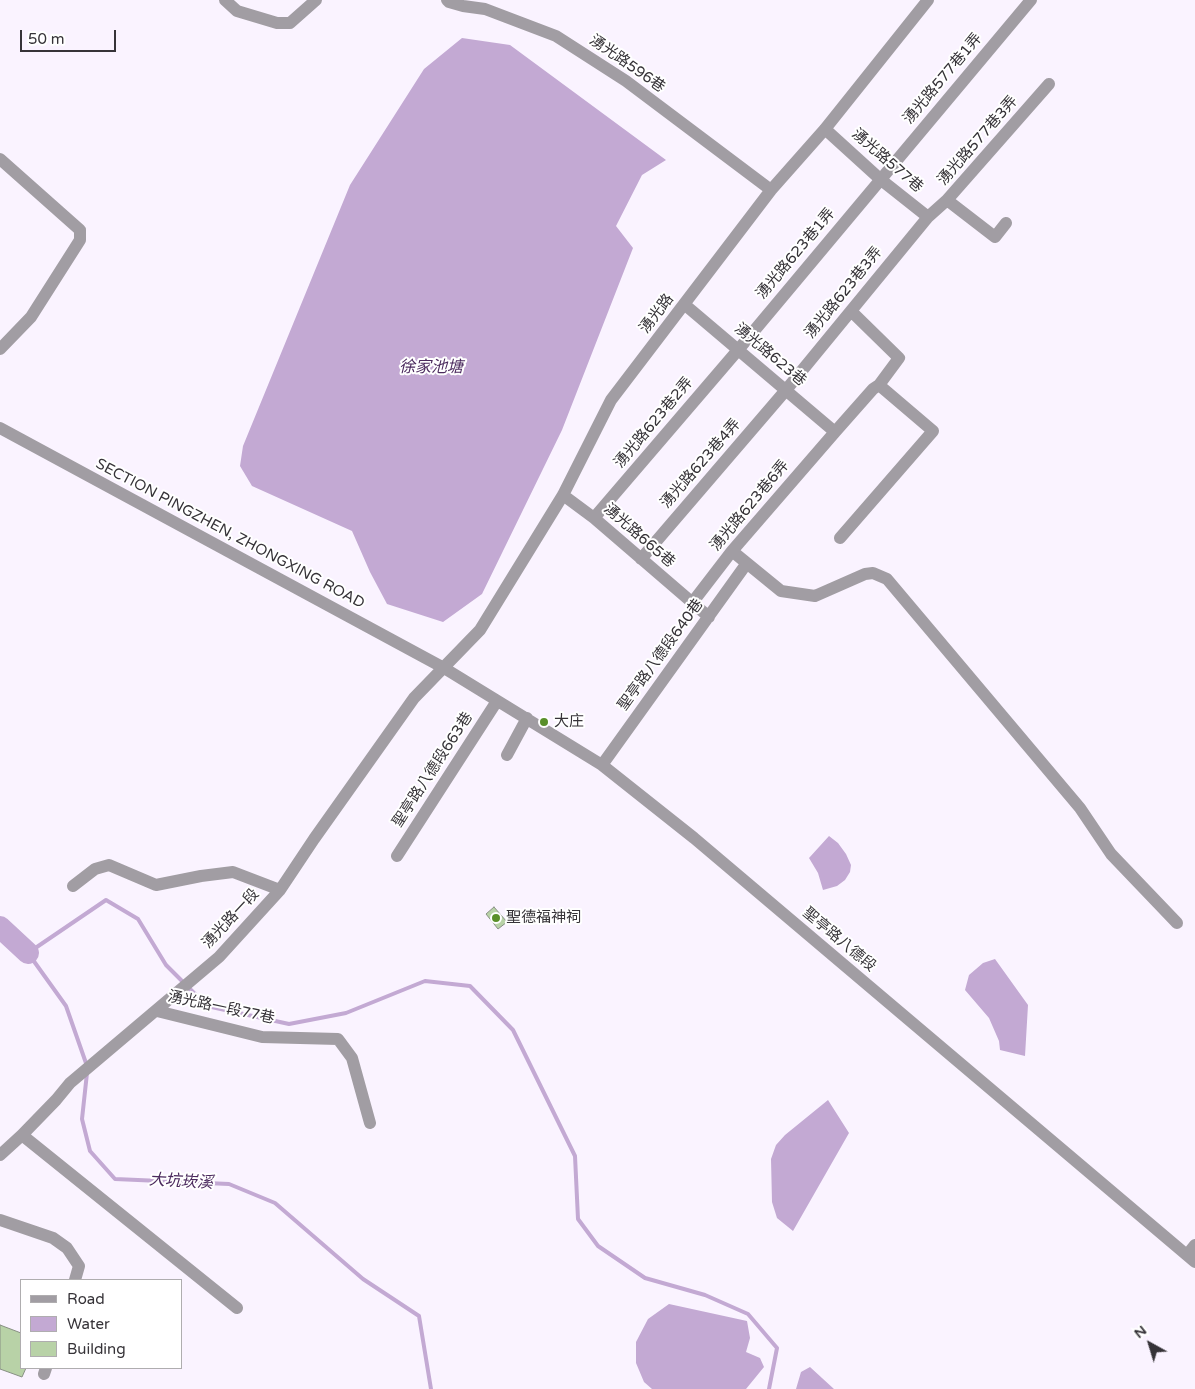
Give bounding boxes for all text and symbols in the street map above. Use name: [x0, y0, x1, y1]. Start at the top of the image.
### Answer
scale bar: [22, 20, 119, 52]
text: 50 m: [28, 30, 65, 48]
street label: 湧光路577巷1弄: [900, 30, 986, 128]
street label: 湧光路596巷: [586, 31, 668, 97]
street label: 湧光路577巷3弄: [934, 93, 1022, 189]
street label: 湧光路577巷: [848, 125, 926, 197]
street label: 湧光路623巷1弄: [753, 205, 839, 303]
street label: 湧光路623巷3弄: [802, 244, 886, 342]
street label: 湧光路: [636, 291, 678, 337]
street label: 湧光路623巷: [730, 320, 810, 390]
water label: 徐家池塘: [399, 358, 463, 378]
street label: 湧光路623巷2弄: [611, 374, 697, 472]
street label: 湧光路623巷4弄: [657, 416, 745, 512]
street label: SECTION PINGZHEN, ZHONGXING ROAD: [92, 455, 368, 613]
street label: 湧光路623巷6弄: [707, 457, 793, 555]
street label: 湧光路665巷: [600, 500, 678, 572]
street label: 聖亭路八德段640巷: [615, 596, 707, 714]
street label: 聖亭路八德段663巷: [389, 709, 477, 831]
place label: 大庄: [554, 713, 584, 731]
marker: 大庄: [538, 716, 550, 728]
street label: 湧光路一段: [199, 885, 263, 953]
street label: 聖亭路八德段: [799, 904, 879, 976]
place label: 聖德福神祠: [506, 909, 581, 927]
marker: 聖德福神祠: [490, 912, 502, 924]
street label: 湧光路一段77巷: [166, 988, 276, 1028]
water label: 大坑崁溪: [149, 1171, 213, 1193]
legend: [20, 1279, 182, 1369]
text: Road: [67, 1290, 105, 1308]
text: Water: [67, 1315, 110, 1333]
north arrow: [1125, 1319, 1175, 1369]
text: N: [1131, 1322, 1150, 1342]
text: Building: [67, 1340, 126, 1358]

